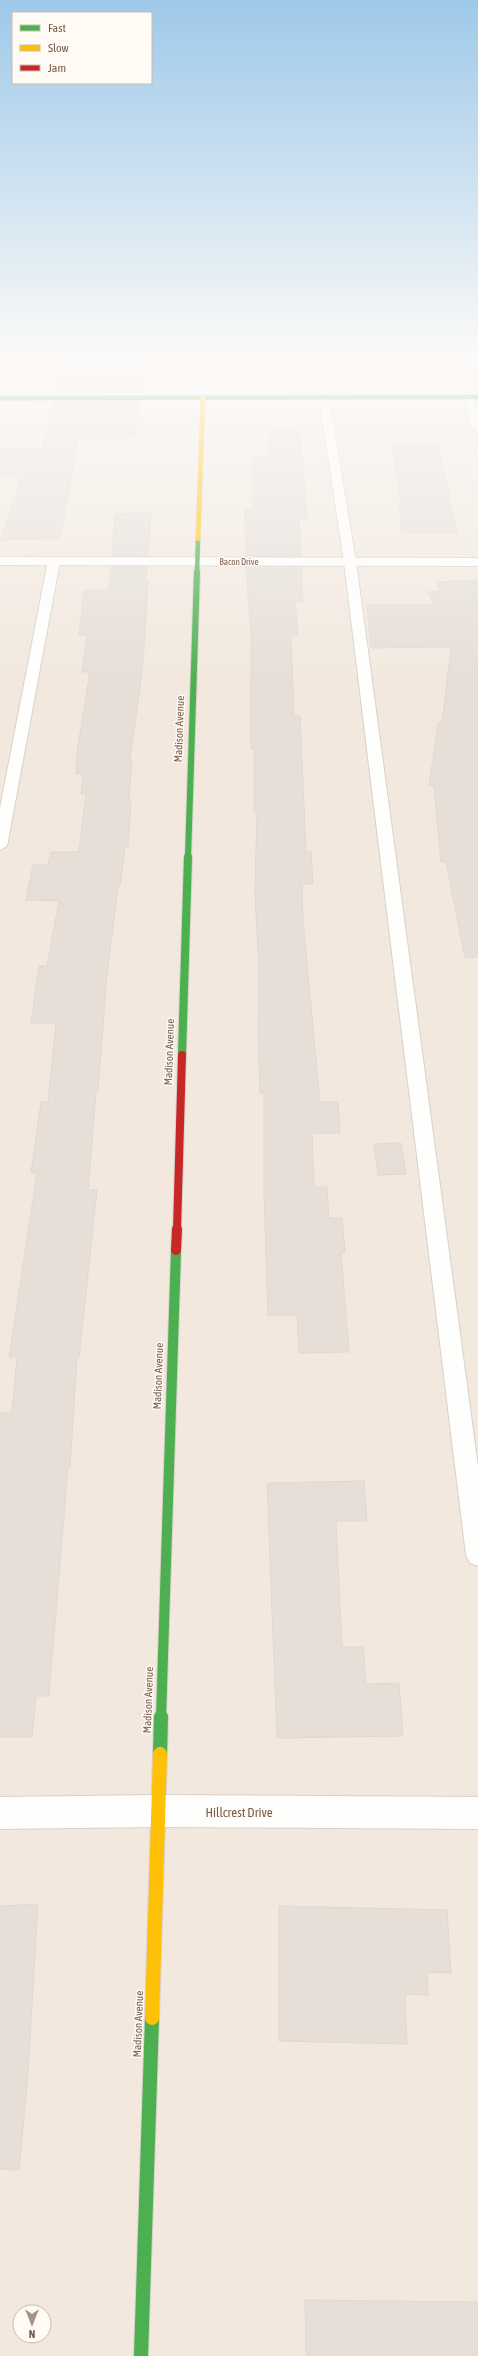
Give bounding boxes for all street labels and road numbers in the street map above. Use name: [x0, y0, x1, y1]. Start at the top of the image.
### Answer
street label: Bacon Drive: [219, 557, 259, 567]
street label: Madison Avenue: [172, 696, 186, 762]
street label: Madison Avenue: [162, 1019, 176, 1085]
street label: Madison Avenue: [151, 1343, 165, 1409]
street label: Madison Avenue: [141, 1667, 155, 1733]
street label: Hillcrest Drive: [205, 1805, 273, 1820]
street label: Madison Avenue: [131, 1991, 145, 2057]

